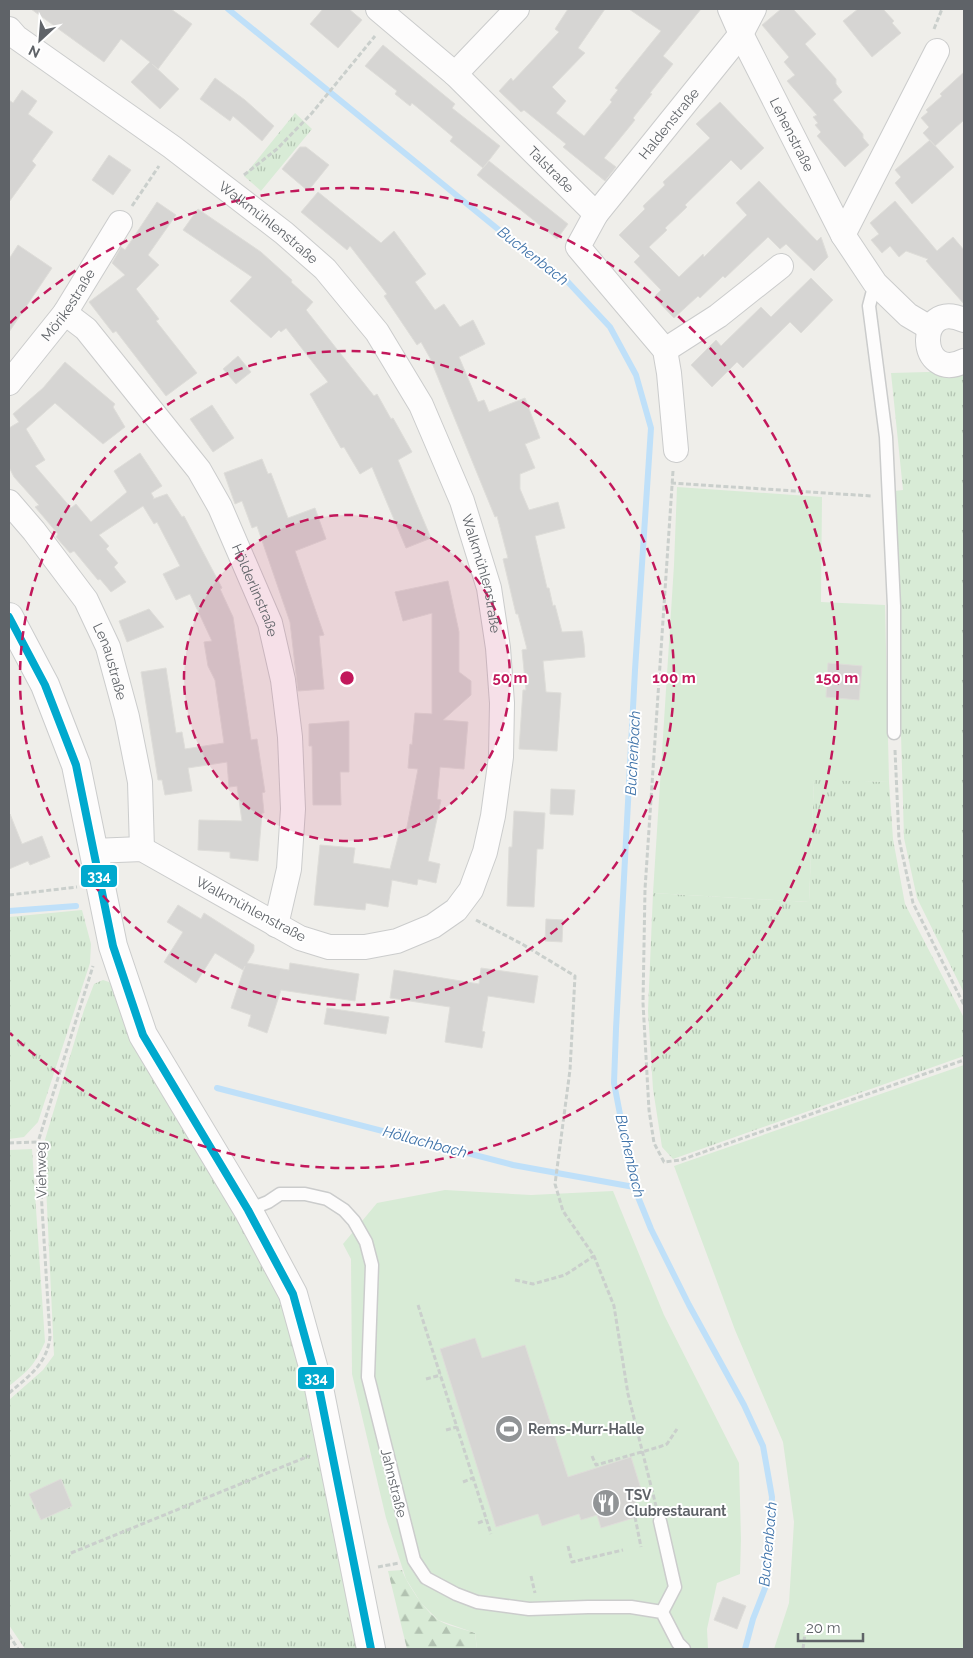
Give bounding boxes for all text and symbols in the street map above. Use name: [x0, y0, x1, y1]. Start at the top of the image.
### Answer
north arrow: [15, 15, 65, 65]
text: N: [26, 42, 43, 61]
street label: Haldenstraße: [635, 85, 702, 162]
street label: Lehenstraße: [767, 95, 817, 174]
street label: Talstraße: [525, 143, 577, 196]
street label: Walkmühlenstraße: [216, 178, 321, 267]
water label: Buchenbach: [494, 223, 572, 289]
street label: Mörikestraße: [38, 266, 98, 344]
street label: Walkmühlenstraße: [459, 512, 504, 634]
street label: Hölderlinstraße: [229, 541, 281, 638]
street label: Lenaustraße: [90, 620, 130, 702]
centre of rings: [338, 669, 356, 687]
text: 50 m: [492, 669, 528, 687]
text: 100 m: [652, 669, 696, 687]
text: 150 m: [816, 669, 858, 687]
water label: Buchenbach: [622, 710, 644, 796]
line badge: 334: [80, 864, 118, 888]
text: 334: [87, 868, 111, 884]
street label: Walkmühlenstraße: [193, 873, 309, 945]
water label: Buchenbach: [612, 1113, 648, 1199]
water label: Höllachbach: [381, 1122, 469, 1162]
street label: Viehweg: [33, 1141, 49, 1199]
line badge: 334: [297, 1366, 335, 1390]
text: 334: [304, 1370, 328, 1386]
sports icon: Rems-Murr-Halle: [494, 1414, 524, 1444]
place label: Rems-Murr-Halle: [528, 1421, 645, 1437]
street label: Jahnstraße: [378, 1447, 410, 1519]
place label: TSV Clubrestaurant: [625, 1487, 727, 1519]
restaurant icon: TSV Clubrestaurant: [591, 1488, 621, 1518]
water label: Buchenbach: [755, 1501, 781, 1587]
scale bar: [798, 1610, 863, 1642]
text: 20 m: [806, 1619, 841, 1637]

